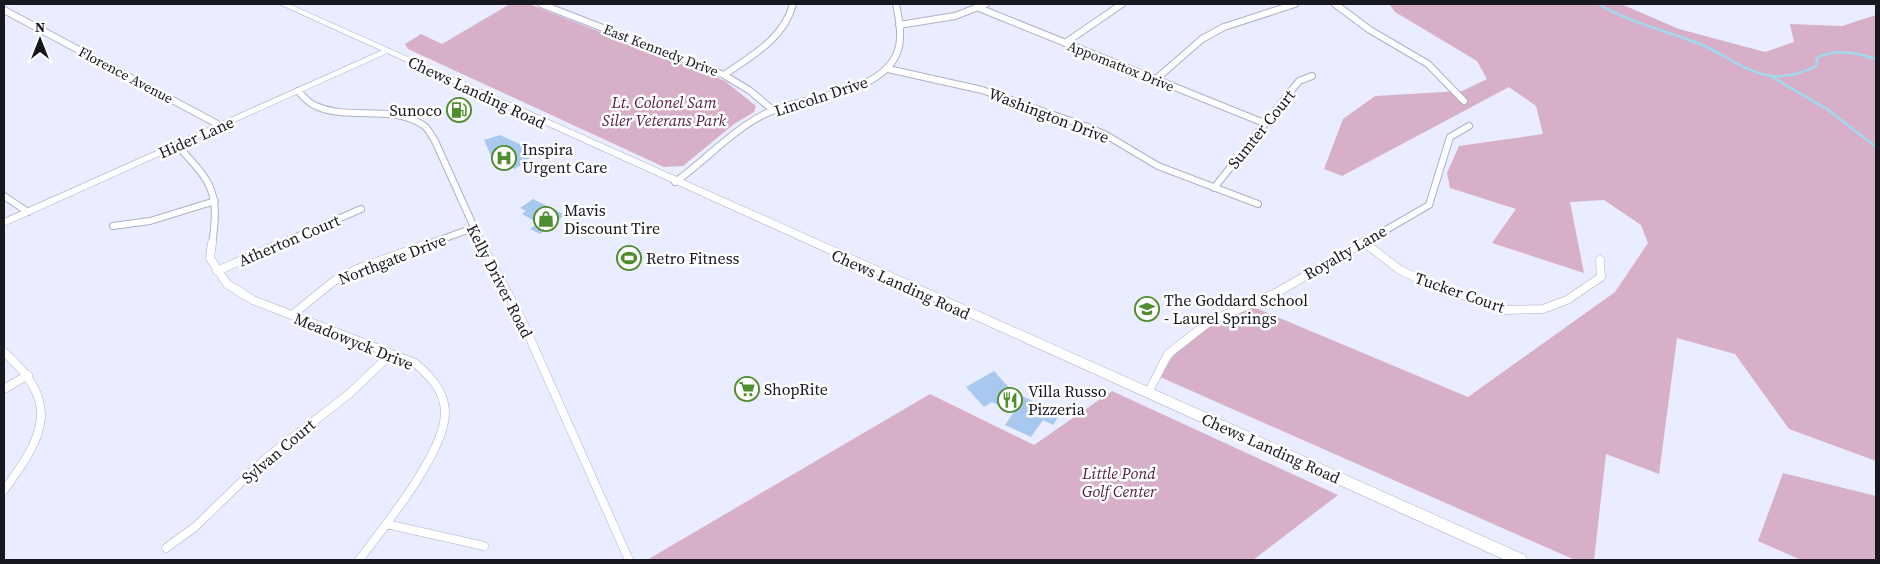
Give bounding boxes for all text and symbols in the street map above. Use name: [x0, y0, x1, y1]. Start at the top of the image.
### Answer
north arrow: [15, 15, 65, 65]
text: N: [35, 17, 45, 37]
street label: East Kennedy Drive: [601, 19, 721, 81]
street label: Appomattox Drive: [1065, 35, 1177, 97]
street label: Florence Avenue: [75, 42, 177, 108]
street label: Chews Landing Road: [405, 50, 549, 134]
street label: Lincoln Drive: [771, 71, 871, 121]
street label: Washington Drive: [986, 82, 1112, 148]
street label: Sumter Court: [1222, 84, 1300, 173]
park label: Lt. Colonel Sam Siler Veterans Park: [602, 91, 726, 131]
fuel station icon: Sunoco: [446, 97, 472, 123]
place label: Sunoco: [390, 99, 442, 121]
street label: Hider Lane: [155, 111, 237, 163]
place label: Inspira Urgent Care: [522, 138, 608, 178]
hospital icon: Inspira Urgent Care: [491, 145, 517, 171]
place label: Mavis Discount Tire: [564, 199, 660, 239]
shop icon: Mavis Discount Tire: [533, 206, 559, 232]
street label: Atherton Court: [235, 208, 344, 271]
street label: Royalty Lane: [1300, 219, 1390, 285]
street label: Kelly Driver Road: [462, 220, 538, 342]
street label: Northgate Drive: [335, 228, 449, 290]
street label: Chews Landing Road: [828, 244, 974, 324]
sports icon: Retro Fitness: [616, 245, 642, 271]
place label: Retro Fitness: [646, 247, 740, 269]
street label: Tucker Court: [1412, 266, 1509, 318]
place label: The Goddard School - Laurel Springs: [1164, 289, 1308, 329]
school or university icon: The Goddard School - Laurel Springs: [1134, 296, 1160, 322]
street label: Meadowyck Drive: [291, 307, 417, 375]
supermarket icon: ShopRite: [734, 376, 760, 402]
place label: ShopRite: [764, 378, 828, 400]
place label: Villa Russo Pizzeria: [1028, 380, 1107, 420]
restaurant icon: Villa Russo Pizzeria: [997, 387, 1023, 413]
street label: Chews Landing Road: [1198, 408, 1344, 488]
street label: Sylvan Court: [236, 413, 320, 488]
park label: Little Pond Golf Center: [1081, 462, 1157, 502]

